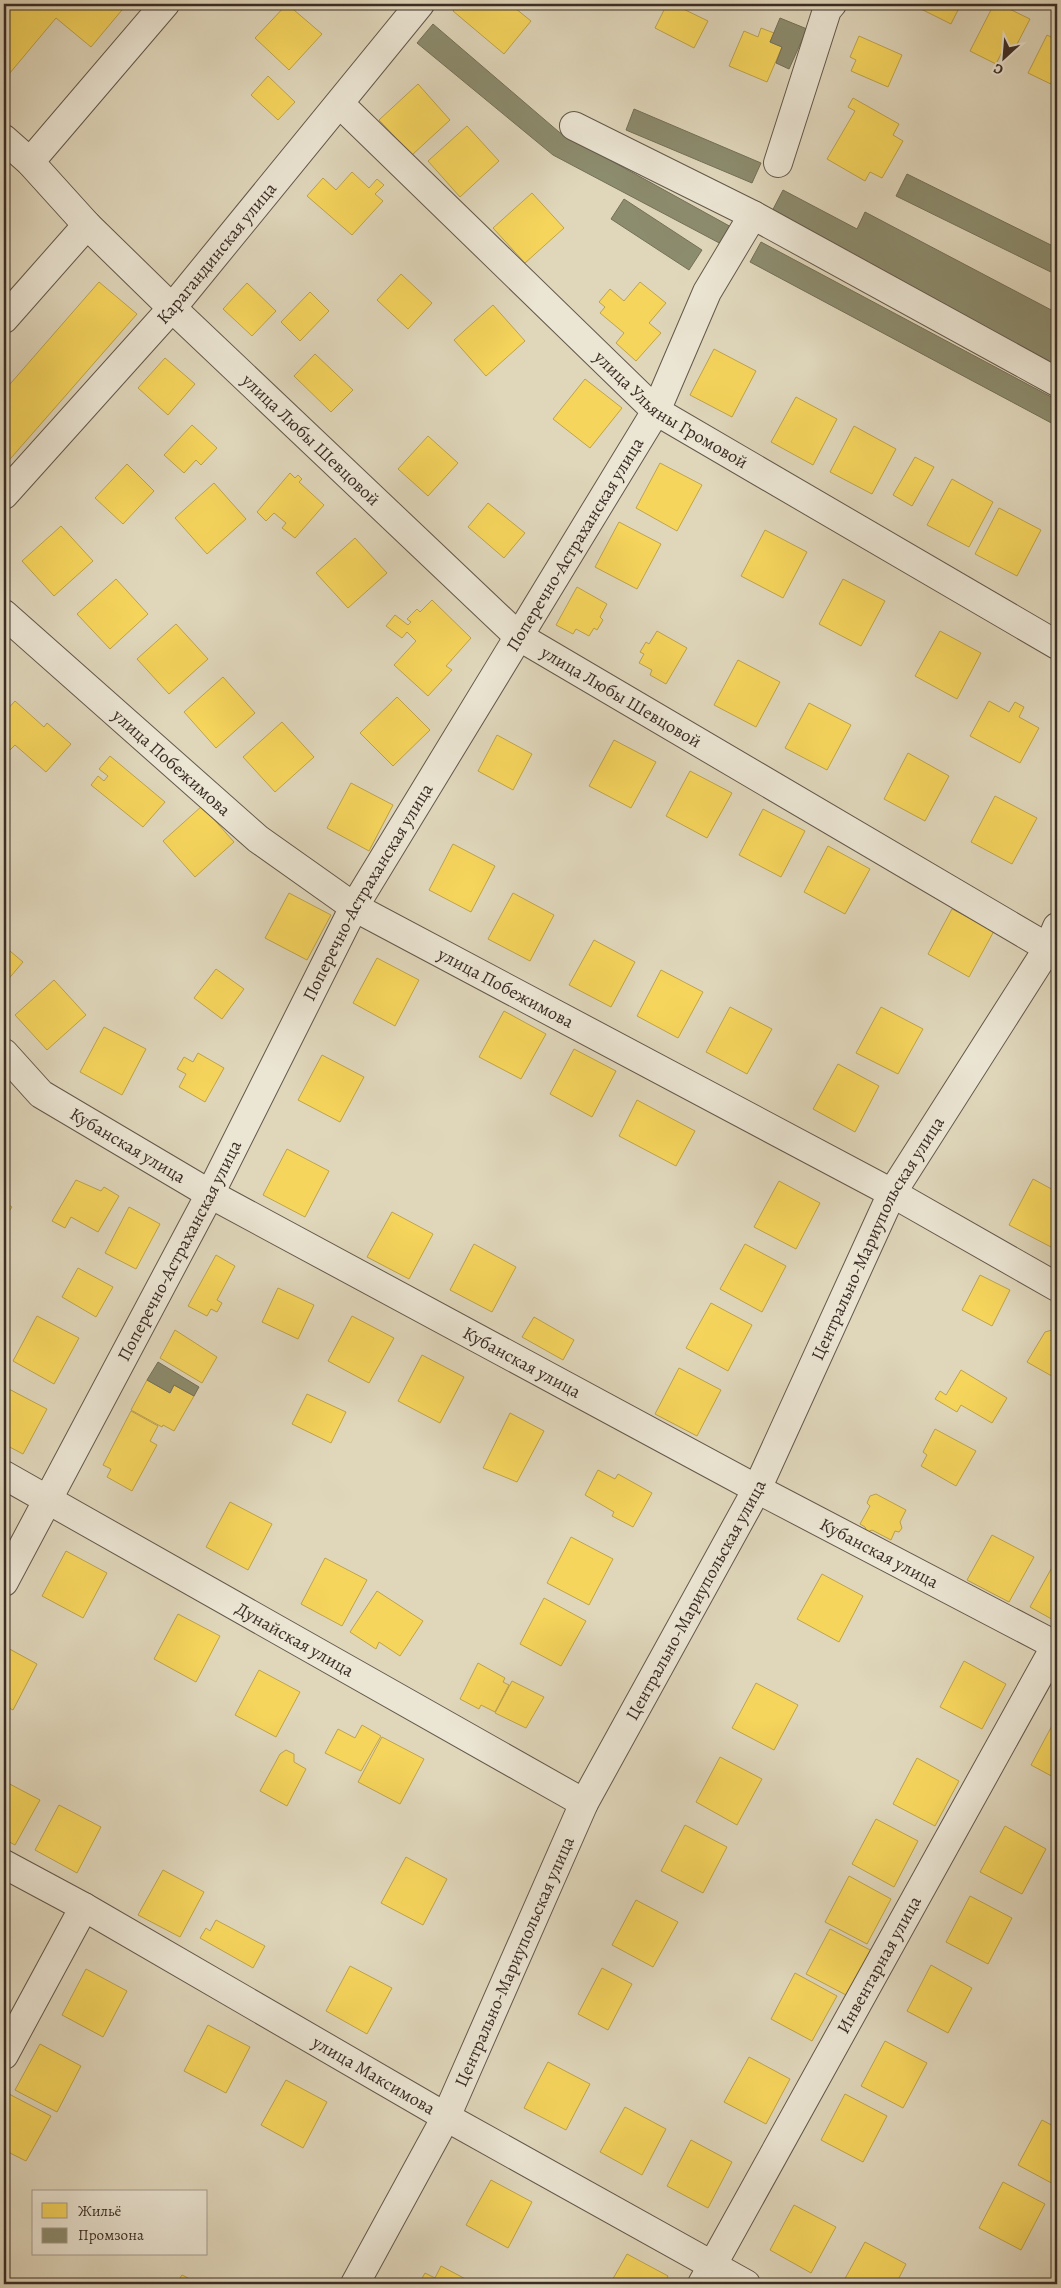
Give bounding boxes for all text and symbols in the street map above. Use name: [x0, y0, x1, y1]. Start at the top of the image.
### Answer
north arrow: [978, 32, 1028, 82]
text: С: [990, 59, 1007, 80]
street label: Карагандинская улица: [151, 177, 282, 329]
street label: улица Ульяны Громовой: [588, 345, 753, 474]
street label: улица Любы Шевцовой: [236, 368, 385, 511]
street label: Поперечно-Астраханская улица: [501, 432, 649, 656]
street label: улица Любы Шевцовой: [536, 640, 706, 753]
street label: улица Побежимова: [107, 703, 237, 822]
street label: Поперечно-Астраханская улица: [297, 778, 439, 1005]
street label: улица Побежимова: [433, 941, 579, 1034]
street label: Кубанская улица: [65, 1102, 191, 1189]
street label: Центрально-Мариупольская улица: [805, 1111, 950, 1364]
street label: Поперечно-Астраханская улица: [111, 1135, 247, 1365]
street label: Кубанская улица: [459, 1321, 586, 1404]
street label: Центрально-Мариупольская улица: [620, 1475, 772, 1724]
street label: Кубанская улица: [816, 1512, 943, 1594]
street label: Дунайская улица: [231, 1596, 359, 1683]
street label: Центрально-Мариупольская улица: [449, 1832, 580, 2090]
street label: Инвентарная улица: [831, 1891, 927, 2038]
street label: улица Максимова: [307, 2030, 440, 2121]
legend: [32, 2190, 208, 2256]
text: Жильё: [78, 2201, 121, 2221]
text: Промзона: [78, 2225, 144, 2245]

